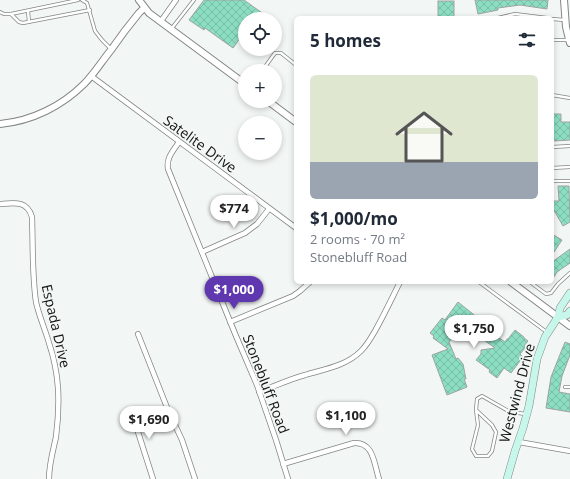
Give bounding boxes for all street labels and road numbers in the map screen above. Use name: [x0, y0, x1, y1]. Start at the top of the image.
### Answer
street label: Satelite Drive: [160, 111, 241, 177]
street label: Espada Drive: [38, 282, 75, 370]
street label: Stonebluff Road: [239, 332, 294, 436]
street label: Westwind Drive: [494, 341, 539, 445]

